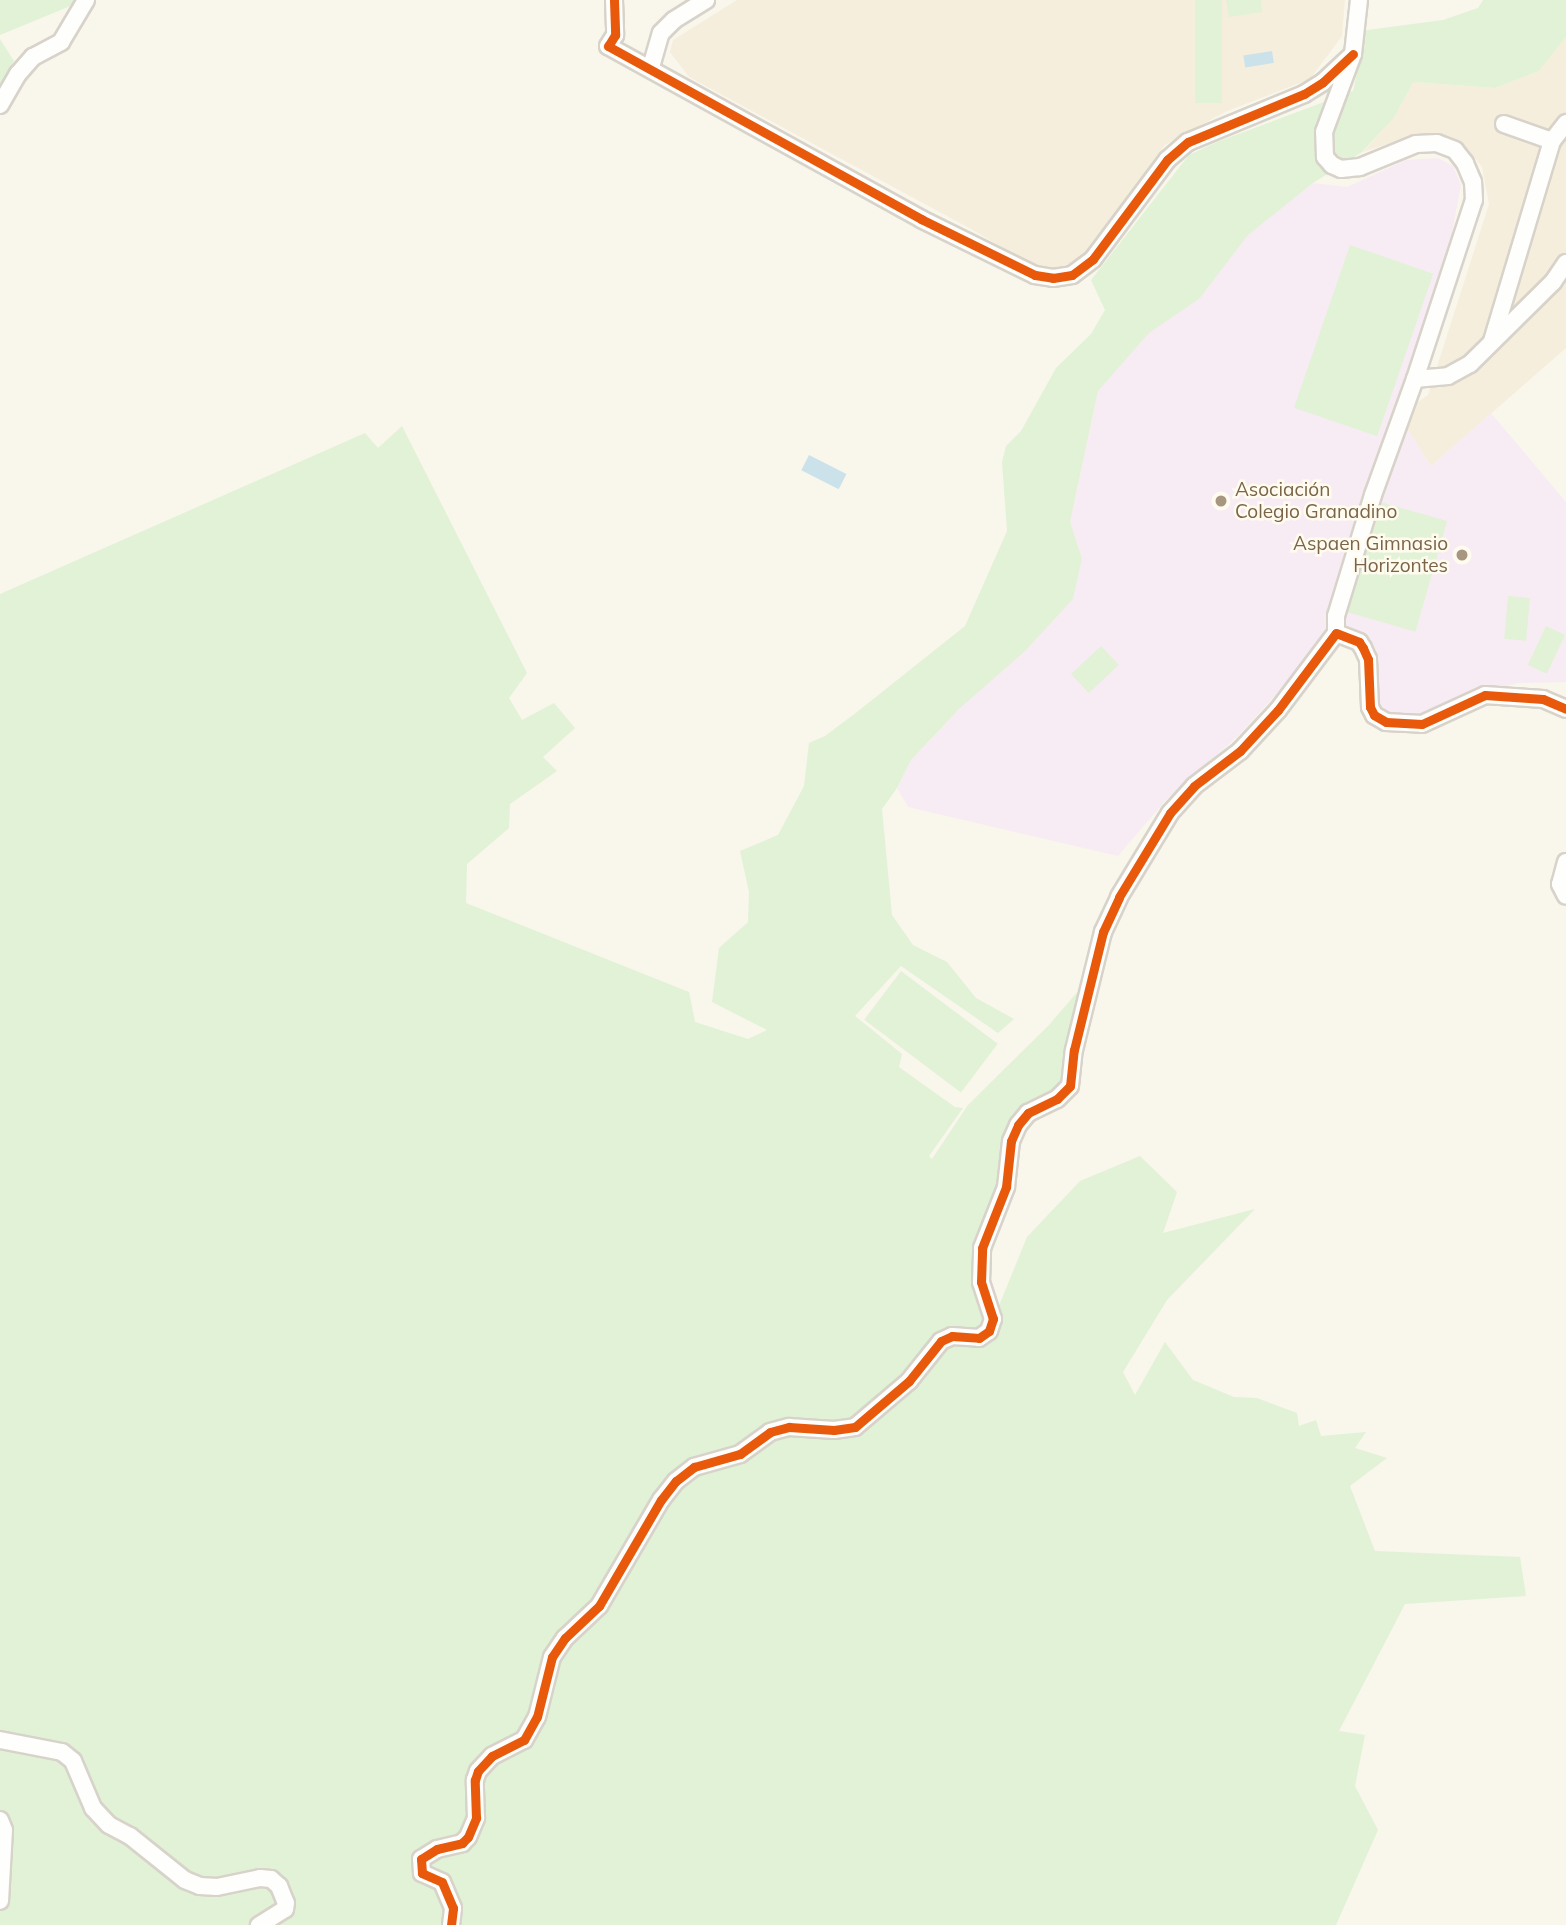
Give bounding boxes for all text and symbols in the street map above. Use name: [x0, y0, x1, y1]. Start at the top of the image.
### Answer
place label: Asociación Colegio Granadino: [1235, 479, 1397, 523]
marker: Asociación Colegio Granadino: [1213, 493, 1229, 509]
place label: Aspaen Gimnasio Horizontes: [1293, 533, 1448, 577]
marker: Aspaen Gimnasio Horizontes: [1454, 547, 1470, 563]

